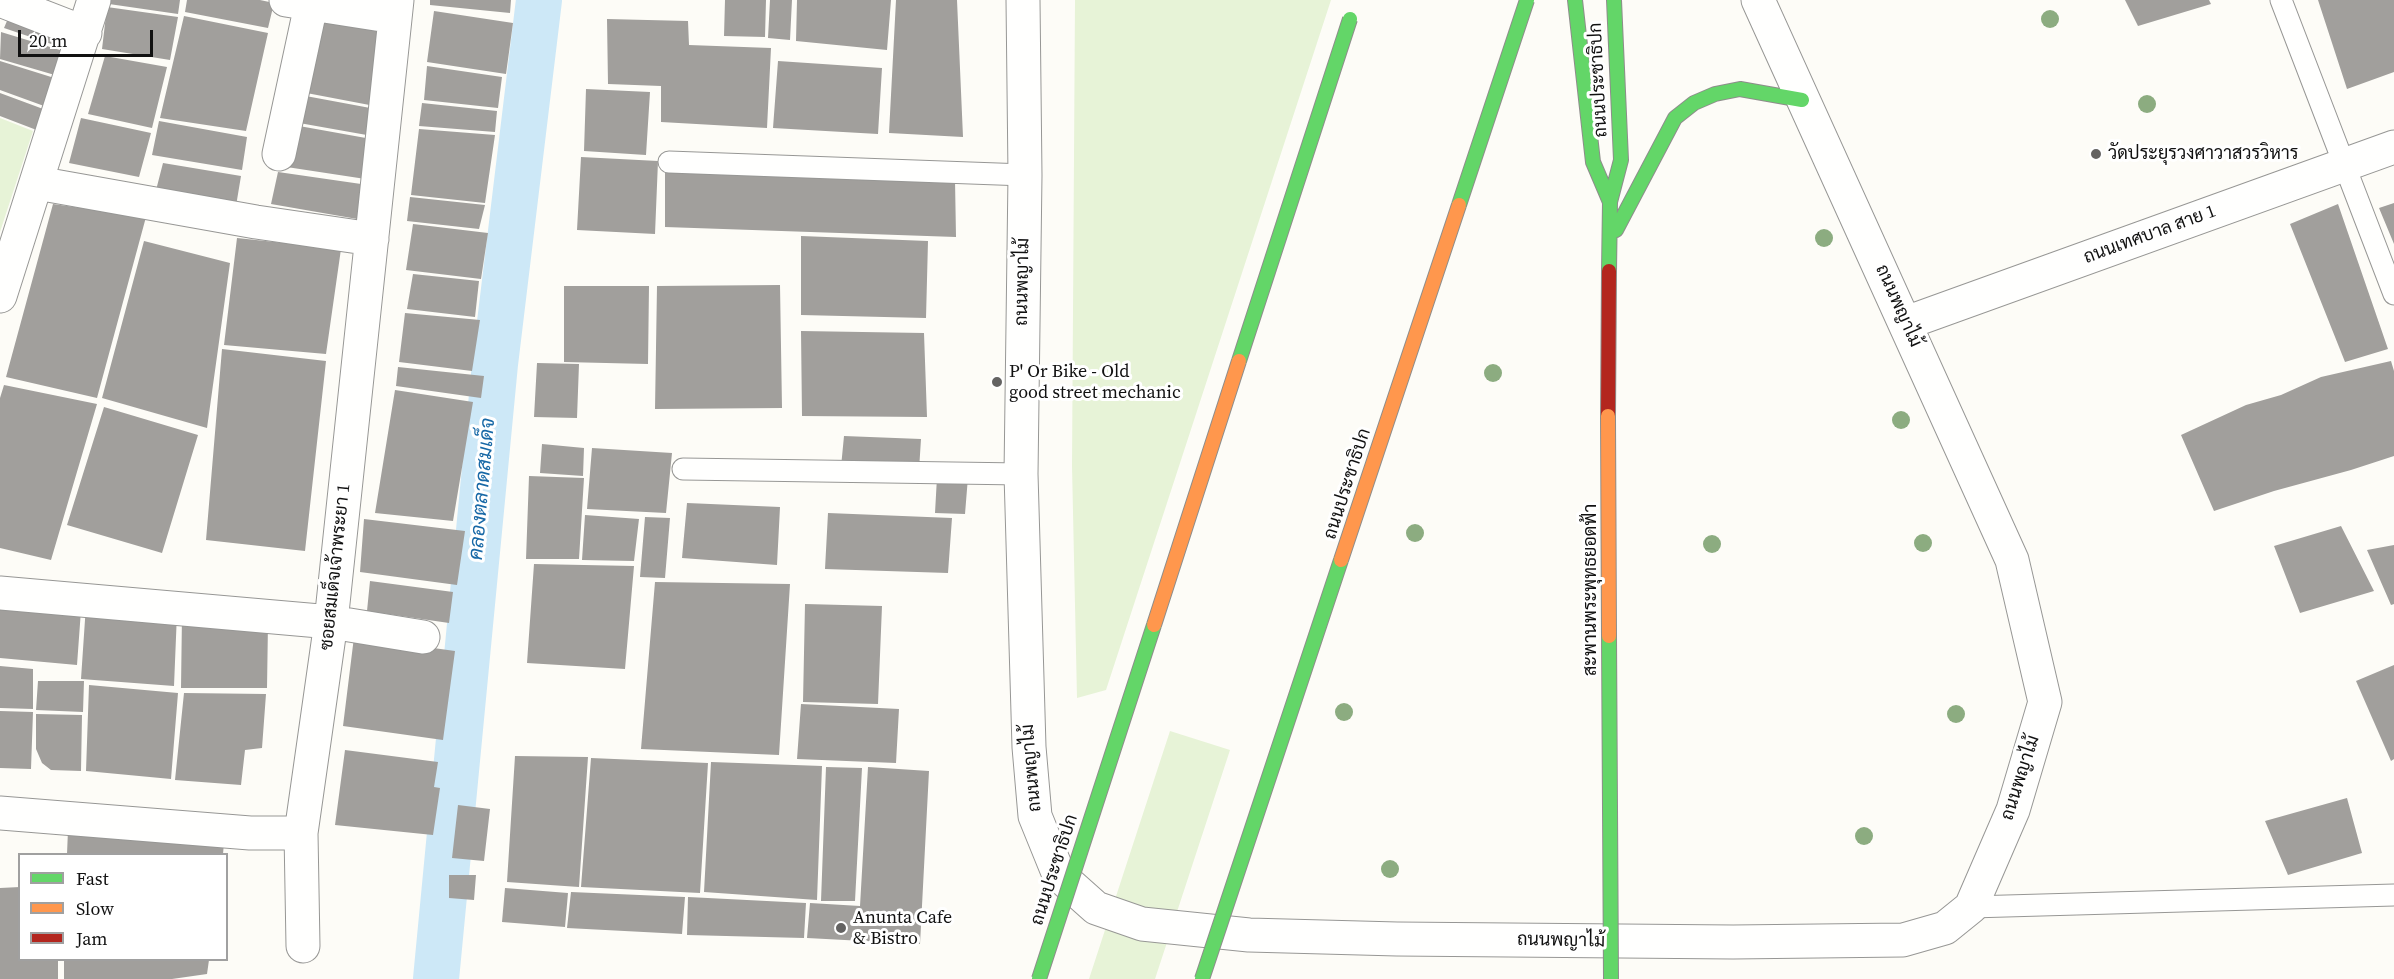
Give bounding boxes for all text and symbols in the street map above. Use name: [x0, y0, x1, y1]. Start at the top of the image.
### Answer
scale bar: [21, 18, 156, 56]
street label: ถนนประชาธิปก: [1585, 22, 1613, 138]
text: 20 m: [29, 28, 67, 53]
place label: วัดประยุรวงศาวาสวรวิหาร: [2108, 143, 2298, 165]
marker: วัดประยุรวงศาวาสวรวิหาร: [2089, 147, 2103, 161]
street label: ถนนเทศบาล สาย 1: [2081, 201, 2219, 269]
street label: ถนนพญาไม้: [1011, 238, 1035, 326]
street label: ถนนพญาไม้: [1870, 261, 1926, 351]
place label: P' Or Bike - Old good street mechanic: [1009, 361, 1181, 404]
marker: P' Or Bike - Old good street mechanic: [990, 375, 1004, 389]
water label: คลองตลาดสมเด็จ: [465, 417, 501, 561]
street label: ถนนประชาธิปก: [1320, 426, 1376, 542]
street label: ซอยสมเด็จเจ้าพระยา 1: [317, 483, 355, 651]
street label: สะพานพระพุทธยอดฟ้า: [1580, 504, 1602, 676]
street label: ถนนพญาไม้: [1017, 723, 1047, 813]
street label: ถนนพญาไม้: [1997, 733, 2045, 823]
street label: ถนนประชาธิปก: [1027, 812, 1083, 928]
legend: [18, 853, 228, 961]
text: Fast: [76, 866, 109, 891]
text: Slow: [76, 896, 114, 921]
place label: Anunta Cafe & Bistro: [853, 907, 952, 950]
marker: Anunta Cafe & Bistro: [834, 921, 848, 935]
text: Jam: [76, 926, 108, 951]
street label: ถนนพญาไม้: [1517, 929, 1605, 953]

